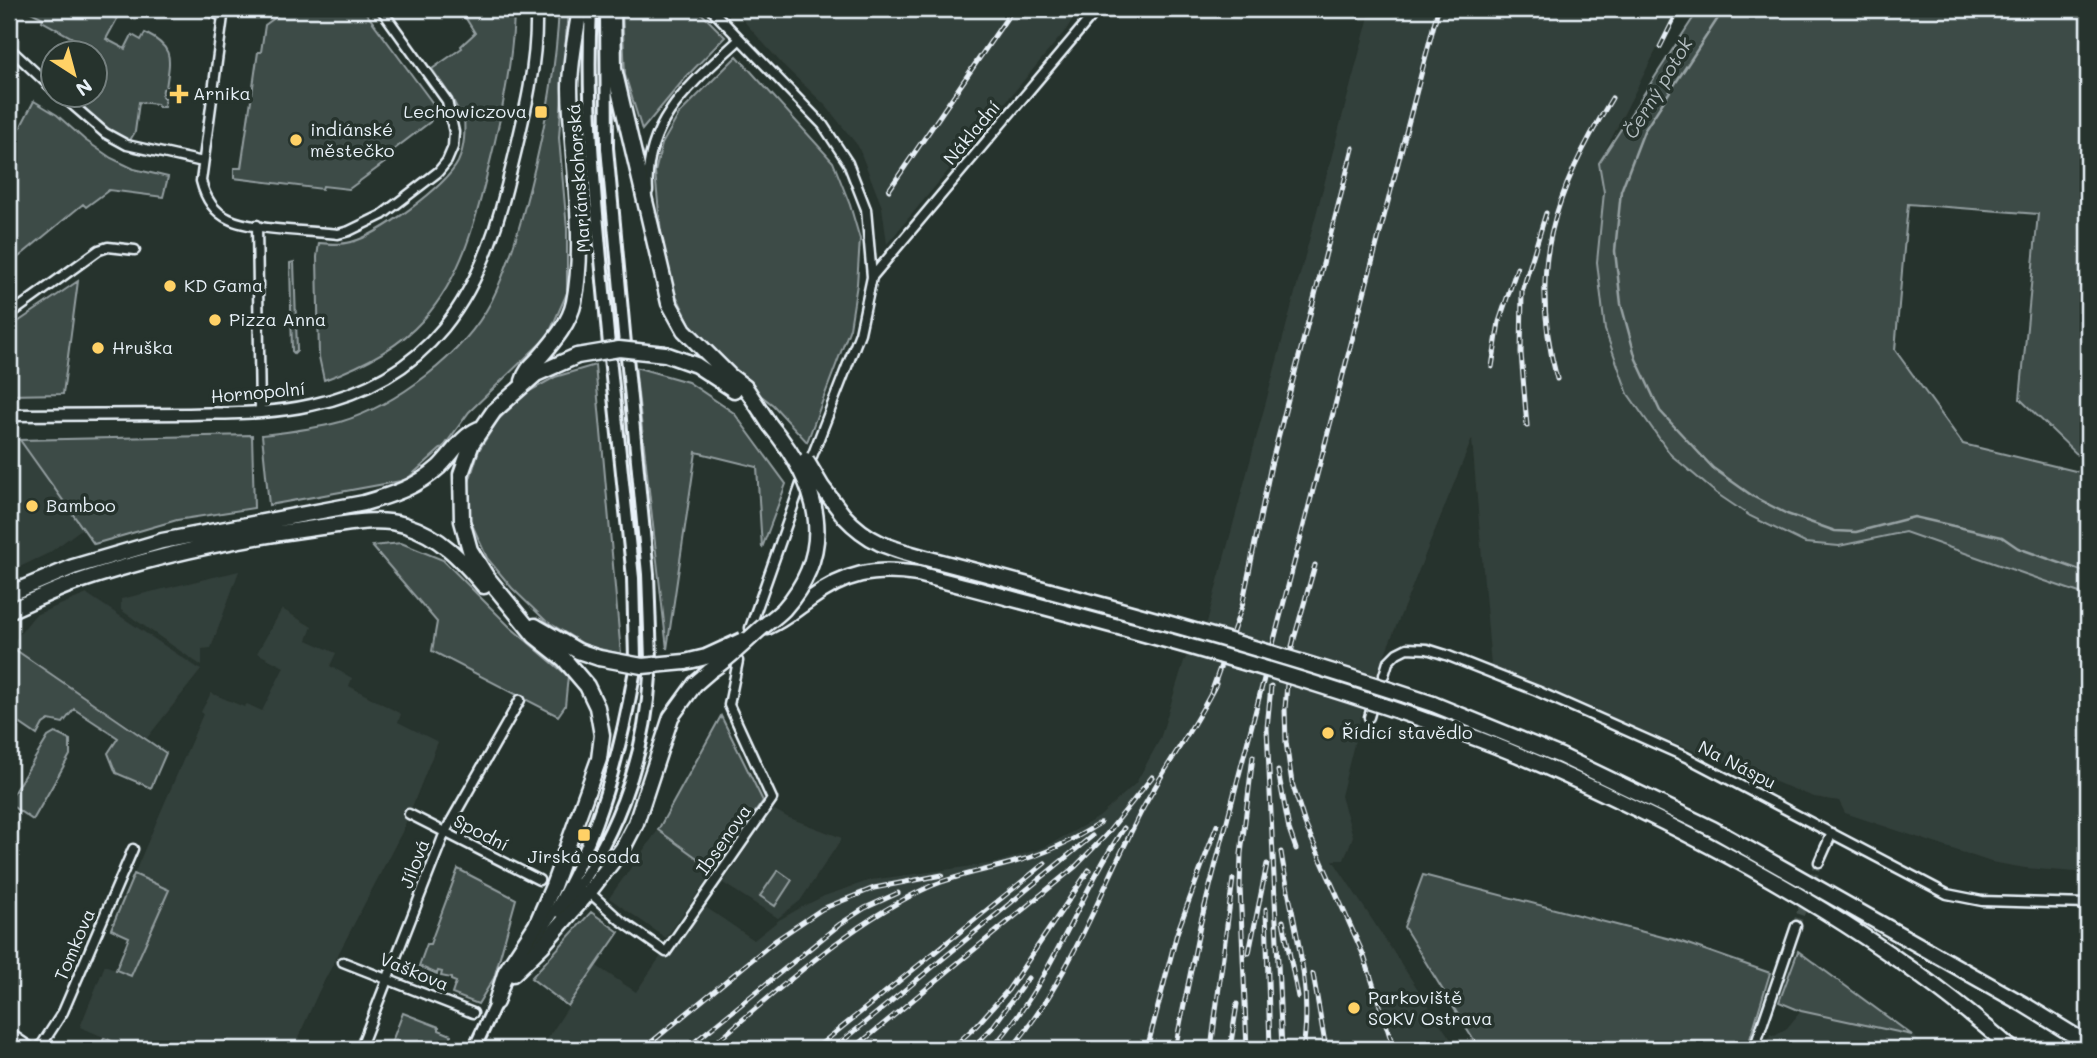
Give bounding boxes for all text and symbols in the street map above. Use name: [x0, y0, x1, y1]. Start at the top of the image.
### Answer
water label: Černý potok: [1617, 32, 1698, 143]
north arrow: [38, 38, 108, 108]
text: N: [71, 74, 97, 103]
place label: Arnika: [193, 81, 251, 105]
marker: Arnika: [171, 86, 187, 102]
street label: Nákladní: [937, 95, 1005, 169]
place label: Lechowiczova: [404, 99, 527, 123]
street label: Mariánskohorská: [561, 103, 595, 254]
marker: Lechowiczova: [533, 104, 549, 120]
place label: indiánské městečko: [310, 117, 395, 162]
marker: indiánské městečko: [288, 132, 304, 148]
place label: KD Gama: [184, 273, 263, 297]
marker: KD Gama: [162, 278, 178, 294]
place label: Pizza Anna: [229, 307, 326, 331]
marker: Pizza Anna: [207, 312, 223, 328]
place label: Hruška: [112, 335, 173, 359]
marker: Hruška: [90, 340, 106, 356]
street label: Hornopolní: [209, 376, 306, 408]
place label: Bamboo: [46, 493, 116, 517]
marker: Bamboo: [24, 498, 40, 514]
place label: Řídicí stavědlo: [1342, 720, 1473, 744]
marker: Řídicí stavědlo: [1320, 725, 1336, 741]
street label: Na Náspu: [1694, 734, 1781, 794]
street label: Ibsenova: [690, 800, 756, 879]
street label: Spodní: [450, 808, 513, 856]
marker: Jirská osada: [576, 827, 592, 843]
street label: Jílová: [394, 836, 434, 892]
place label: Jirská osada: [528, 844, 640, 868]
street label: Tomkova: [48, 905, 100, 984]
street label: Vaškova: [376, 946, 452, 996]
place label: Parkoviště SOKV Ostrava: [1368, 985, 1493, 1030]
marker: Parkoviště SOKV Ostrava: [1346, 1000, 1362, 1016]

